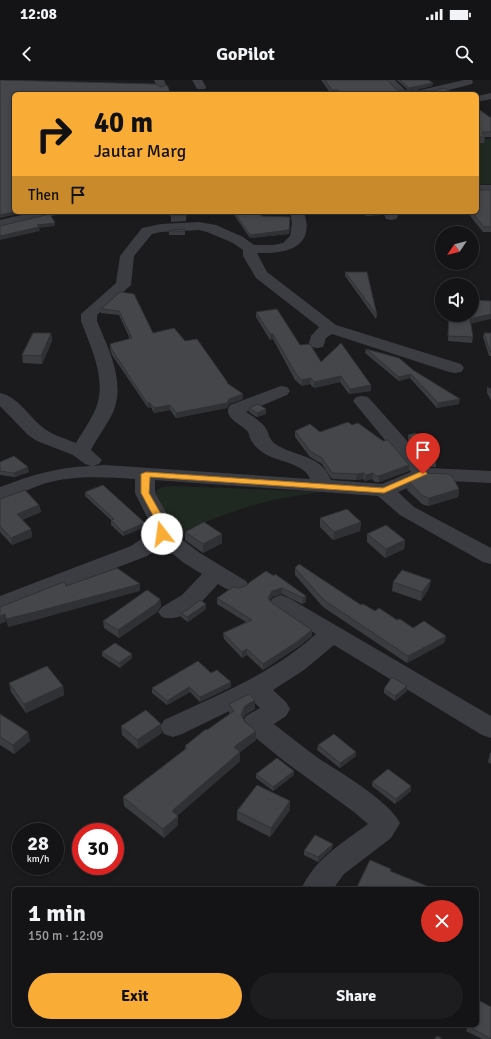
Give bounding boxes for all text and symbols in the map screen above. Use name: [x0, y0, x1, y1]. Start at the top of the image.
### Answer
text: 12:08: [20, 5, 57, 23]
icon: back: [16, 43, 38, 65]
text: GoPilot: [216, 43, 275, 65]
icon: search: [453, 43, 475, 65]
text: 40 m: [94, 106, 153, 140]
icon: right: [28, 108, 80, 160]
text: Jautar Marg: [94, 140, 186, 162]
icon: arrive: [67, 184, 89, 206]
text: Then: [28, 186, 59, 204]
north arrow: [435, 226, 479, 270]
map controls: [435, 226, 479, 322]
button: sound: [435, 278, 479, 322]
pin: [406, 433, 440, 474]
icon: arrive: [412, 439, 434, 461]
position arrow: [141, 513, 183, 555]
speed limit sign: 30: [72, 823, 124, 875]
text: 28: [27, 831, 49, 856]
text: km/h: [27, 853, 49, 865]
text: 1 min: [28, 898, 86, 928]
button: close: [421, 900, 463, 942]
text: 150 m · 12:09: [28, 928, 104, 944]
button: Exit: [28, 973, 242, 1019]
button: Share: [250, 973, 463, 1019]

